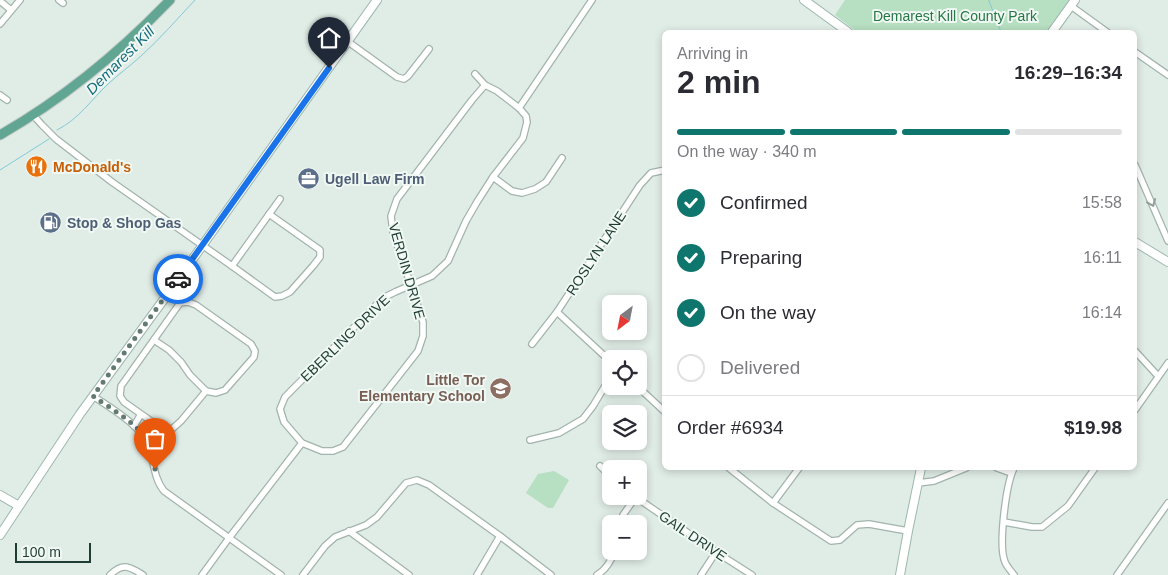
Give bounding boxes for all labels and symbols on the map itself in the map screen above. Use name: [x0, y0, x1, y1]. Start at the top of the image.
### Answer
park label: Demarest Kill County Park: [873, 8, 1038, 24]
pin: [308, 17, 350, 68]
water label: Demarest Kill: [82, 22, 158, 98]
restaurant icon: McDonald's: [25, 155, 49, 179]
place label: McDonald's: [53, 159, 131, 175]
office icon: Ugell Law Firm: [297, 167, 321, 191]
place label: Ugell Law Firm: [325, 171, 425, 187]
one-way arrow: [1145, 198, 1156, 207]
street label: ROSLYN LANE: [563, 208, 629, 298]
fuel station icon: Stop & Shop Gas: [39, 211, 63, 235]
place label: Stop & Shop Gas: [67, 215, 182, 231]
street label: VERDIN DRIVE: [386, 221, 428, 321]
courier: [153, 254, 203, 304]
street label: EBERLING DRIVE: [297, 291, 393, 385]
north arrow: [602, 295, 648, 340]
place label: Little Tor Elementary School: [359, 372, 486, 404]
school or university icon: Little Tor Elementary School: [489, 376, 513, 400]
pin: [134, 418, 176, 469]
street label: GAIL DRIVE: [656, 508, 730, 564]
scale bar: [15, 540, 91, 563]

